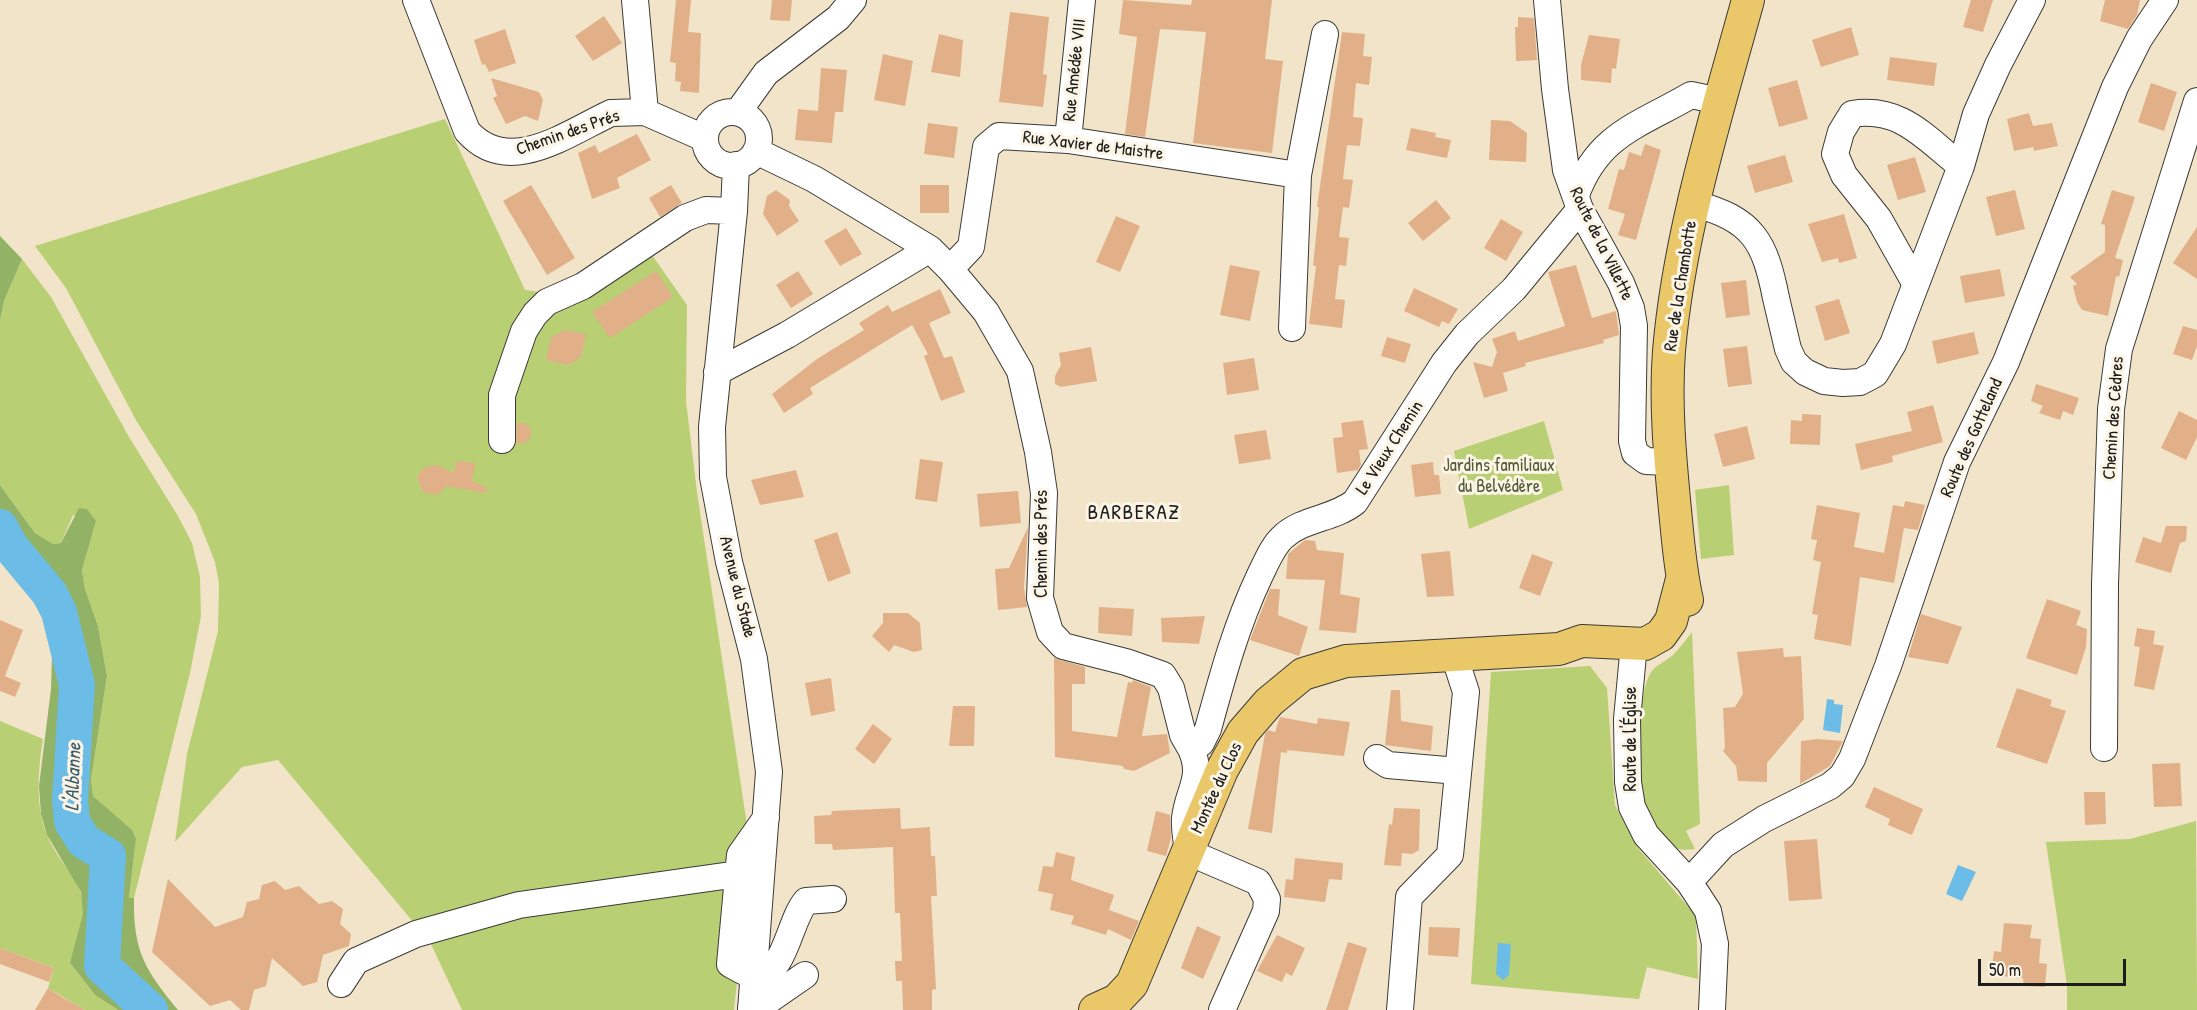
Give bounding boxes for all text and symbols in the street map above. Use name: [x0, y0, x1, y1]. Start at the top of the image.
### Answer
street label: Rue Amédée VIII: [1059, 18, 1091, 122]
street label: Chemin des Prés: [513, 105, 623, 161]
street label: Rue Xavier de Maistre: [1022, 127, 1164, 165]
street label: Route de la Villette: [1564, 184, 1638, 304]
street label: Rue de la Chambotte: [1660, 219, 1702, 353]
street label: Chemin des Cèdres: [2099, 356, 2129, 480]
street label: Route des Gotteland: [1936, 375, 2008, 501]
street label: Le Vieux Chemin: [1352, 397, 1428, 499]
park label: Jardins familiaux du Belvédère: [1443, 455, 1555, 498]
street label: Chemin des Prés: [1031, 490, 1053, 598]
district label: BARBERAZ: [1088, 500, 1180, 526]
street label: Avenue du Stade: [714, 534, 760, 640]
street label: Route de l'Église: [1620, 686, 1642, 792]
street label: Montée du Clos: [1187, 739, 1247, 837]
water label: L'Albanne: [61, 743, 87, 811]
scale bar: [1981, 947, 2130, 985]
text: 50 m: [1989, 957, 2021, 982]

